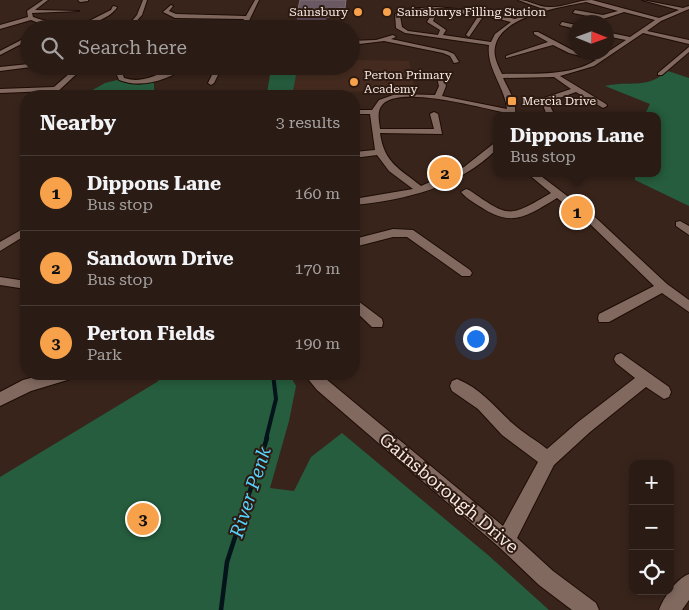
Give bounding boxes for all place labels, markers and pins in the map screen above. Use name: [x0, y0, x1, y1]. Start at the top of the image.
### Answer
place label: Sainsbury: [289, 5, 349, 19]
place label: Sainsburys Filling Station: [397, 5, 546, 19]
marker: Sainsbury: [352, 6, 364, 18]
marker: Sainsburys Filling Station: [381, 6, 393, 18]
place label: Perton Primary Academy: [364, 68, 453, 96]
marker: Perton Primary Academy: [348, 76, 360, 88]
place label: Mercia Drive: [522, 94, 597, 108]
marker: Mercia Drive: [506, 95, 518, 107]
pin: 2: [429, 154, 461, 192]
pin: 1: [561, 193, 593, 231]
pin: 3: [127, 500, 159, 538]

